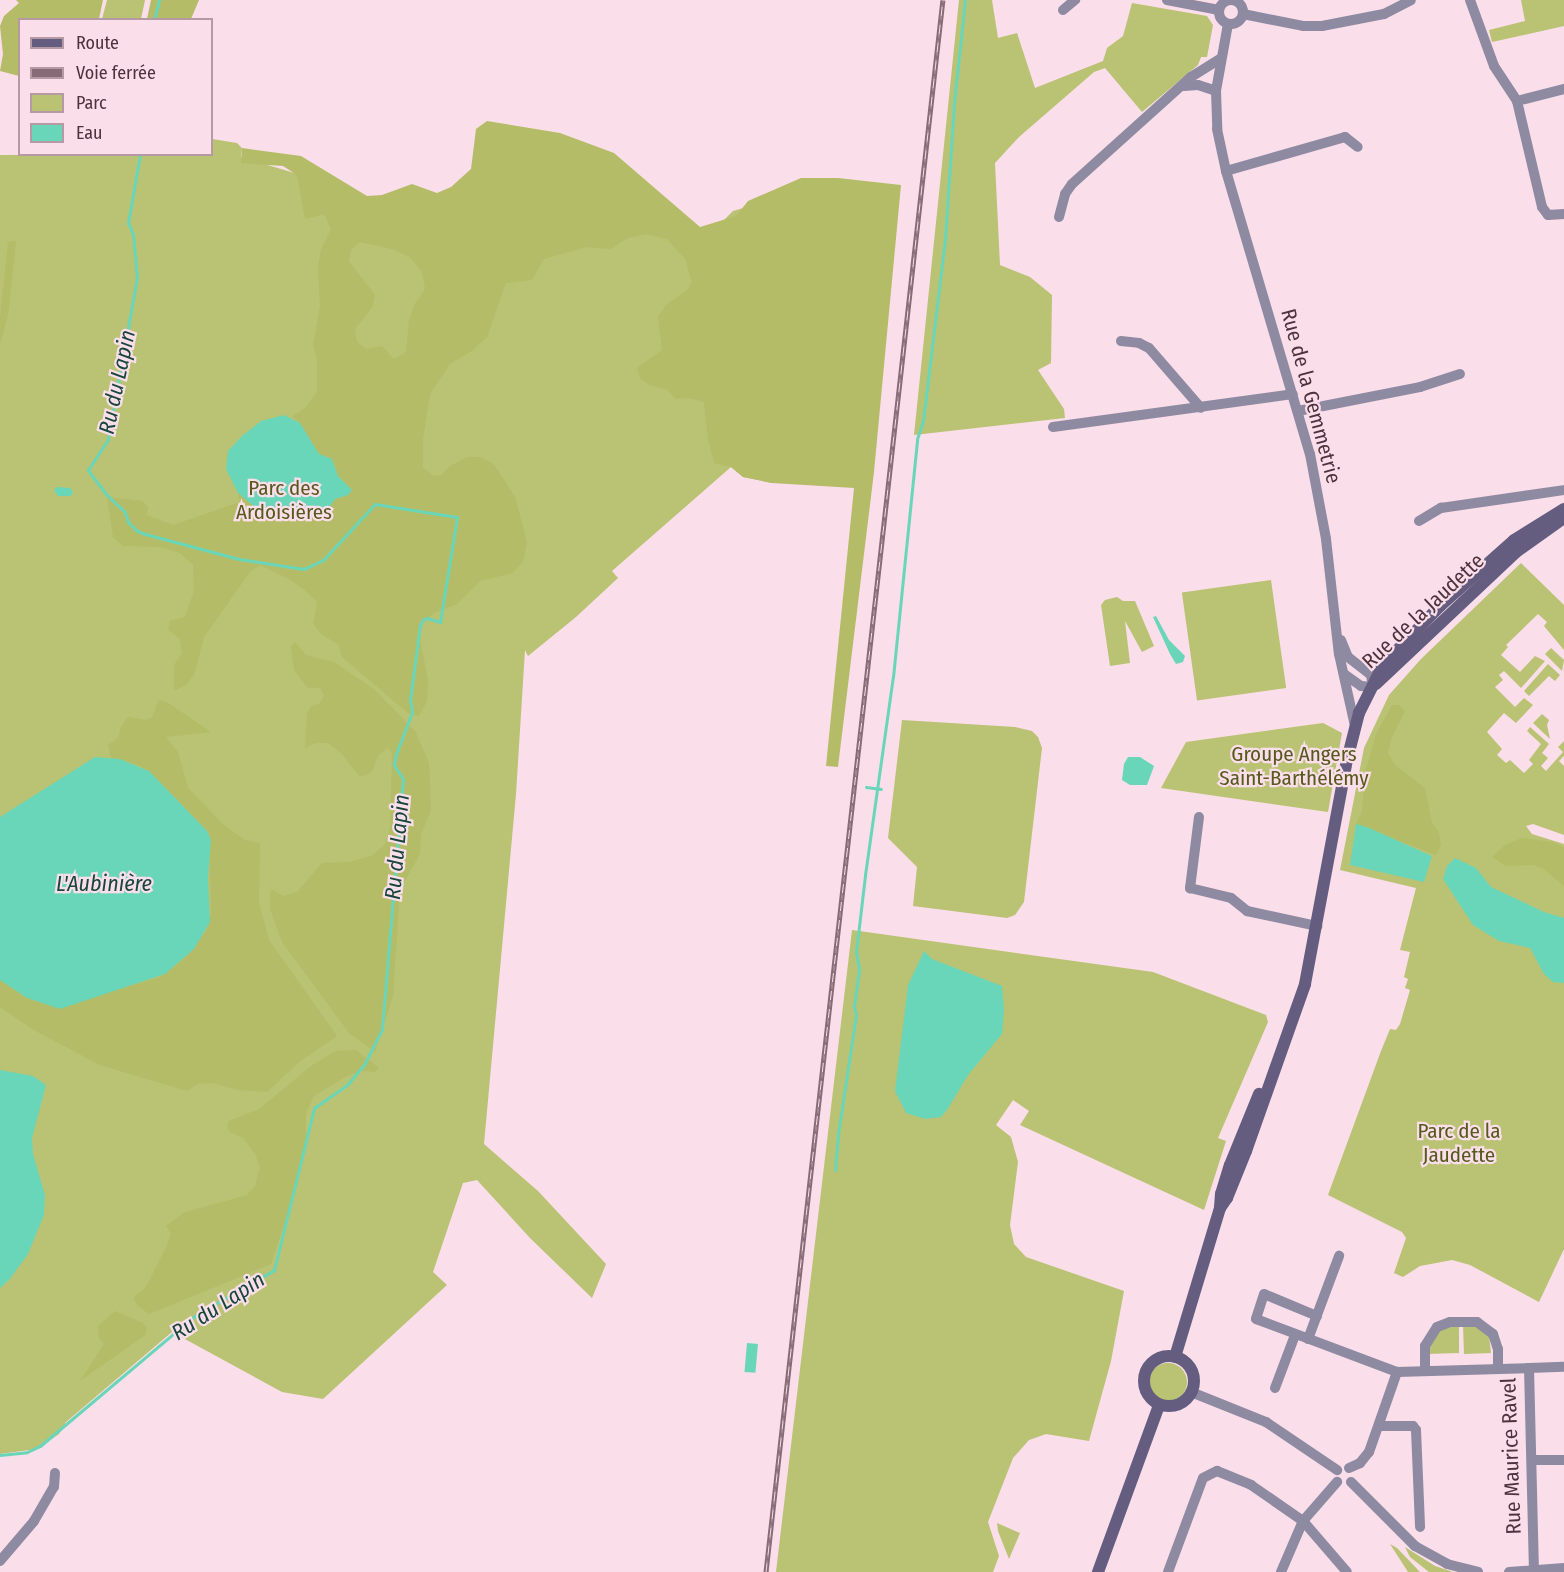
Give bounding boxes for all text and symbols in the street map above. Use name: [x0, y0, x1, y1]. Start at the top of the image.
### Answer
legend: [18, 18, 213, 156]
text: Route: [76, 32, 119, 54]
text: Voie ferrée: [76, 62, 156, 84]
text: Parc: [76, 92, 107, 114]
text: Eau: [76, 122, 102, 144]
street label: Rue de la Gemmetrie: [1276, 306, 1346, 486]
water label: Ru du Lapin: [93, 328, 141, 436]
park label: Parc des Ardoisières: [236, 475, 332, 525]
street label: Rue de la Jaudette: [1357, 548, 1489, 674]
park label: Groupe Angers Saint-Barthélémy: [1219, 741, 1369, 791]
water label: Ru du Lapin: [379, 793, 415, 901]
water label: L'Aubinière: [56, 871, 152, 897]
park label: Parc de la Jaudette: [1417, 1118, 1501, 1168]
water label: Ru du Lapin: [166, 1266, 270, 1346]
street label: Rue Maurice Ravel: [1496, 1377, 1526, 1535]

